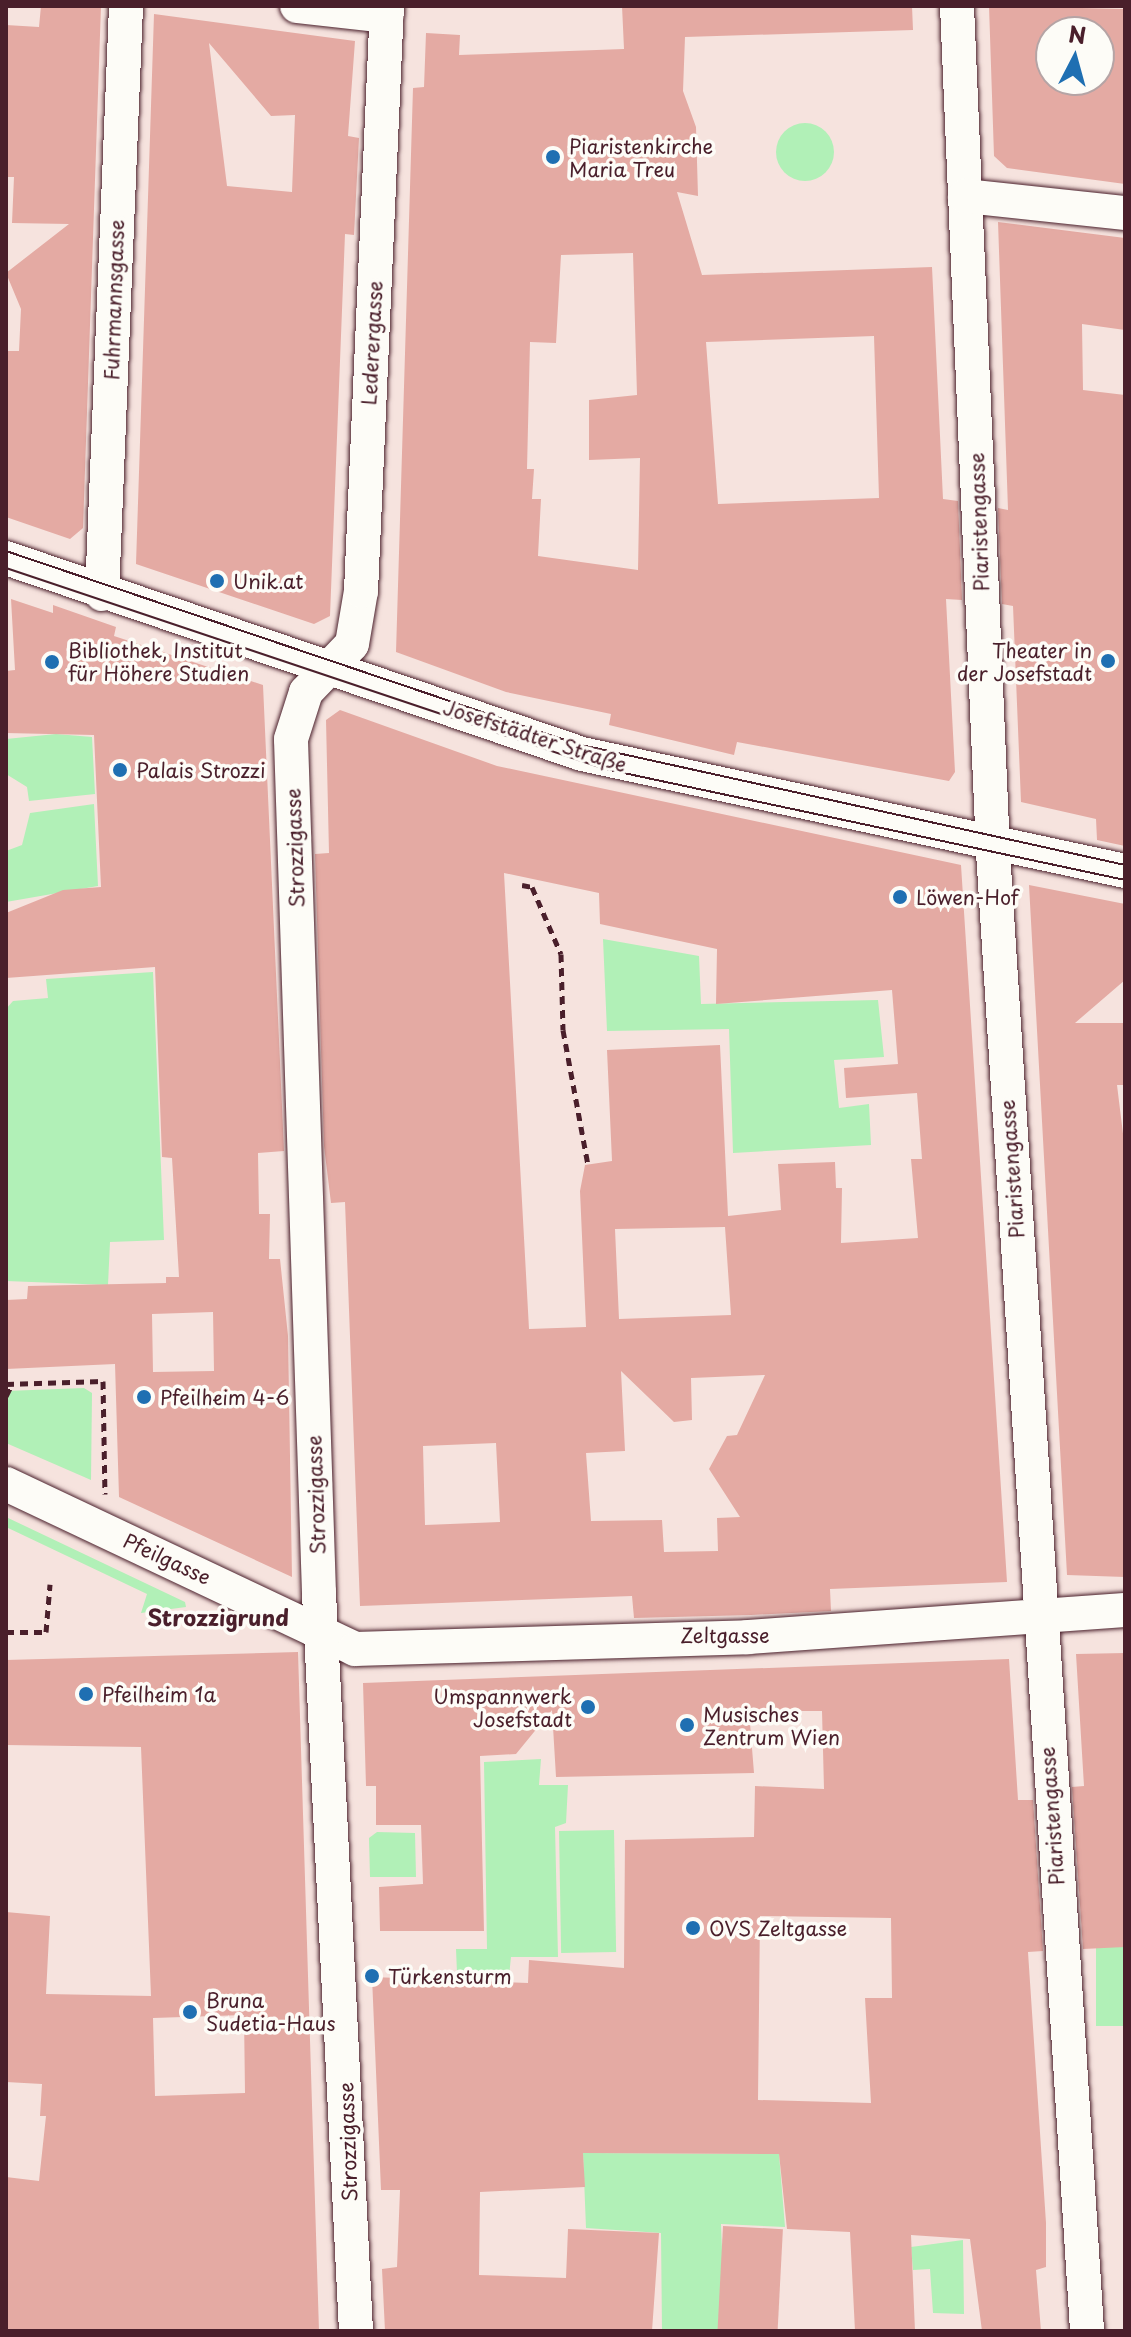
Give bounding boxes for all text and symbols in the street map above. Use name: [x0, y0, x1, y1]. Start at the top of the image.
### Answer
north arrow: [1035, 16, 1115, 96]
text: N: [1067, 16, 1088, 51]
place label: Piaristenkirche Maria Treu: [569, 134, 713, 181]
marker: Piaristenkirche Maria Treu: [544, 148, 562, 166]
street label: Fuhrmannsgasse: [99, 219, 129, 381]
street label: Lederergasse: [357, 280, 387, 406]
street label: Piaristengasse: [965, 452, 993, 592]
place label: Unik.at: [233, 569, 303, 593]
marker: Unik.at: [208, 572, 226, 590]
place label: Bibliothek, Institut für Höhere Studien: [68, 638, 251, 685]
place label: Theater in der Josefstadt: [955, 638, 1092, 685]
marker: Theater in der Josefstadt: [1099, 652, 1117, 670]
marker: Bibliothek, Institut für Höhere Studien: [43, 653, 61, 671]
street label: Josefstädter Straße: [440, 695, 630, 777]
place label: Palais Strozzi: [136, 758, 266, 782]
marker: Palais Strozzi: [111, 761, 129, 779]
street label: Strozzigasse: [281, 788, 309, 908]
place label: Löwen-Hof: [916, 885, 1019, 909]
marker: Löwen-Hof: [891, 888, 909, 906]
street label: Piaristengasse: [995, 1099, 1029, 1239]
place label: Pfeilheim 4-6: [160, 1385, 290, 1409]
marker: Pfeilheim 4-6: [135, 1388, 153, 1406]
street label: Strozzigasse: [302, 1435, 330, 1555]
street label: Pfeilgasse: [119, 1528, 215, 1590]
district label: Strozzigrund: [147, 1604, 289, 1630]
street label: Zeltgasse: [680, 1623, 770, 1647]
place label: Pfeilheim 1a: [102, 1682, 217, 1706]
place label: Umspannwerk Josefstadt: [433, 1684, 572, 1731]
marker: Pfeilheim 1a: [77, 1685, 95, 1703]
marker: Umspannwerk Josefstadt: [579, 1698, 597, 1716]
place label: Musisches Zentrum Wien: [703, 1702, 840, 1749]
marker: Musisches Zentrum Wien: [678, 1716, 696, 1734]
street label: Piaristengasse: [1035, 1746, 1069, 1886]
place label: OVS Zeltgasse: [709, 1916, 846, 1940]
marker: OVS Zeltgasse: [684, 1919, 702, 1937]
place label: Türkensturm: [388, 1964, 512, 1988]
marker: Türkensturm: [363, 1967, 381, 1985]
place label: Bruna Sudetia-Haus: [206, 1988, 335, 2035]
marker: Bruna Sudetia-Haus: [181, 2003, 199, 2021]
street label: Strozzigasse: [334, 2082, 362, 2202]

